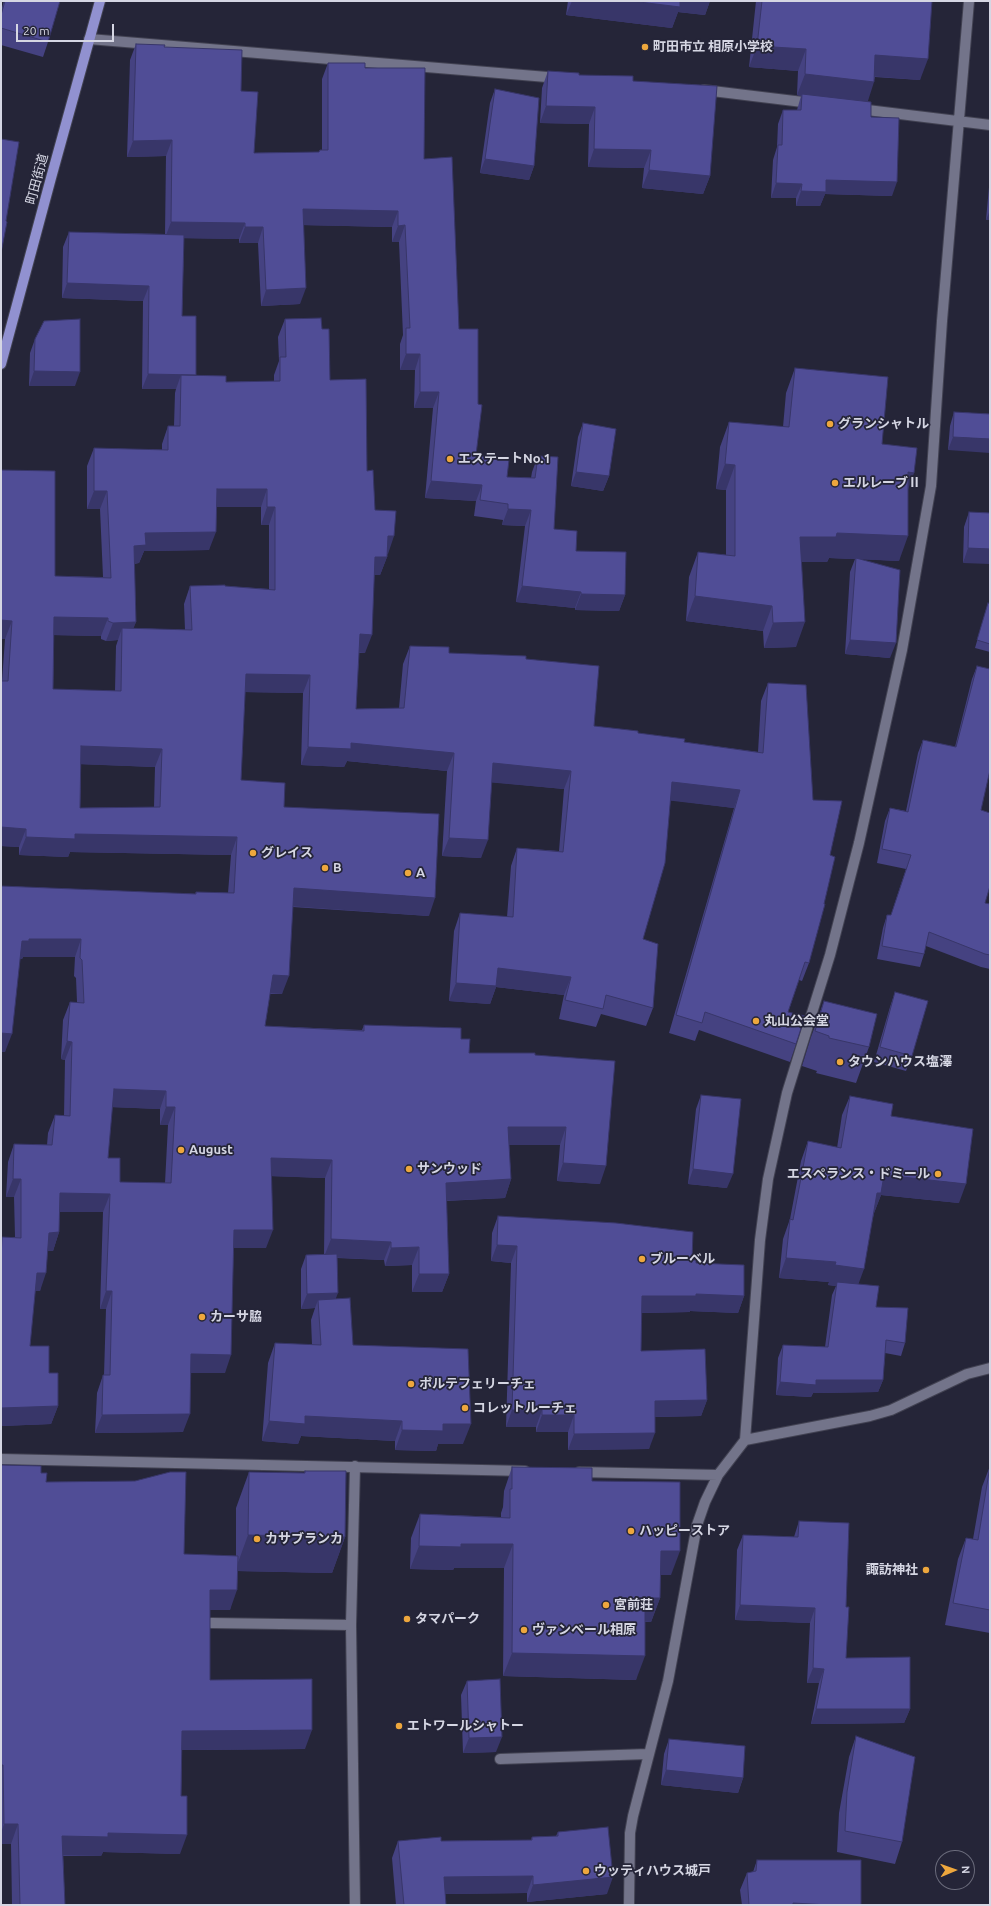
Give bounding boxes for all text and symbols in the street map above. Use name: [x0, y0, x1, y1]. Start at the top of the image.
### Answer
scale bar: [18, 16, 116, 42]
text: 20 m: [23, 24, 50, 37]
place label: 町田市立 相原小学校: [653, 39, 773, 55]
marker: 町田市立 相原小学校: [640, 42, 650, 52]
street label: 町田街道: [23, 152, 51, 206]
place label: グランシャトル: [838, 416, 929, 432]
marker: グランシャトル: [825, 419, 835, 429]
place label: エステートNo.1: [458, 451, 551, 467]
marker: エステートNo.1: [445, 454, 455, 464]
place label: エルレーブⅡ: [843, 475, 921, 491]
marker: エルレーブⅡ: [830, 478, 840, 488]
place label: グレイス: [261, 845, 313, 861]
marker: グレイス: [248, 848, 258, 858]
place label: B: [333, 860, 342, 876]
marker: B: [320, 863, 330, 873]
place label: A: [416, 865, 425, 881]
marker: A: [403, 868, 413, 878]
place label: 丸山公会堂: [764, 1013, 829, 1029]
marker: 丸山公会堂: [751, 1016, 761, 1026]
place label: タウンハウス塩澤: [848, 1054, 952, 1070]
marker: タウンハウス塩澤: [835, 1057, 845, 1067]
place label: August: [189, 1142, 233, 1158]
marker: August: [176, 1145, 186, 1155]
place label: サンウッド: [417, 1161, 482, 1177]
marker: サンウッド: [404, 1164, 414, 1174]
place label: エスペランス・ドミール: [787, 1166, 930, 1182]
marker: エスペランス・ドミール: [933, 1169, 943, 1179]
place label: ブルーベル: [650, 1251, 715, 1267]
marker: ブルーベル: [637, 1254, 647, 1264]
place label: カーサ脇: [210, 1309, 262, 1325]
marker: カーサ脇: [197, 1312, 207, 1322]
place label: ポルテフェリーチェ: [419, 1376, 536, 1392]
marker: ポルテフェリーチェ: [406, 1379, 416, 1389]
place label: コレットルーチェ: [473, 1400, 577, 1416]
marker: コレットルーチェ: [460, 1403, 470, 1413]
place label: ハッピーストア: [639, 1523, 730, 1539]
marker: ハッピーストア: [626, 1526, 636, 1536]
place label: カサブランカ: [265, 1531, 343, 1547]
marker: カサブランカ: [252, 1534, 262, 1544]
place label: 諏訪神社: [866, 1562, 918, 1578]
marker: 諏訪神社: [921, 1565, 931, 1575]
place label: 宮前荘: [614, 1597, 653, 1613]
marker: 宮前荘: [601, 1600, 611, 1610]
place label: タマパーク: [415, 1611, 480, 1627]
marker: タマパーク: [402, 1614, 412, 1624]
place label: ヴァンベール相原: [532, 1622, 636, 1638]
marker: ヴァンベール相原: [519, 1625, 529, 1635]
place label: エトワールシャトー: [407, 1718, 524, 1734]
marker: エトワールシャトー: [394, 1721, 404, 1731]
north arrow: [935, 1850, 975, 1890]
place label: ウッティハウス城戸: [594, 1863, 711, 1879]
text: N: [960, 1865, 972, 1874]
marker: ウッティハウス城戸: [581, 1866, 591, 1876]

